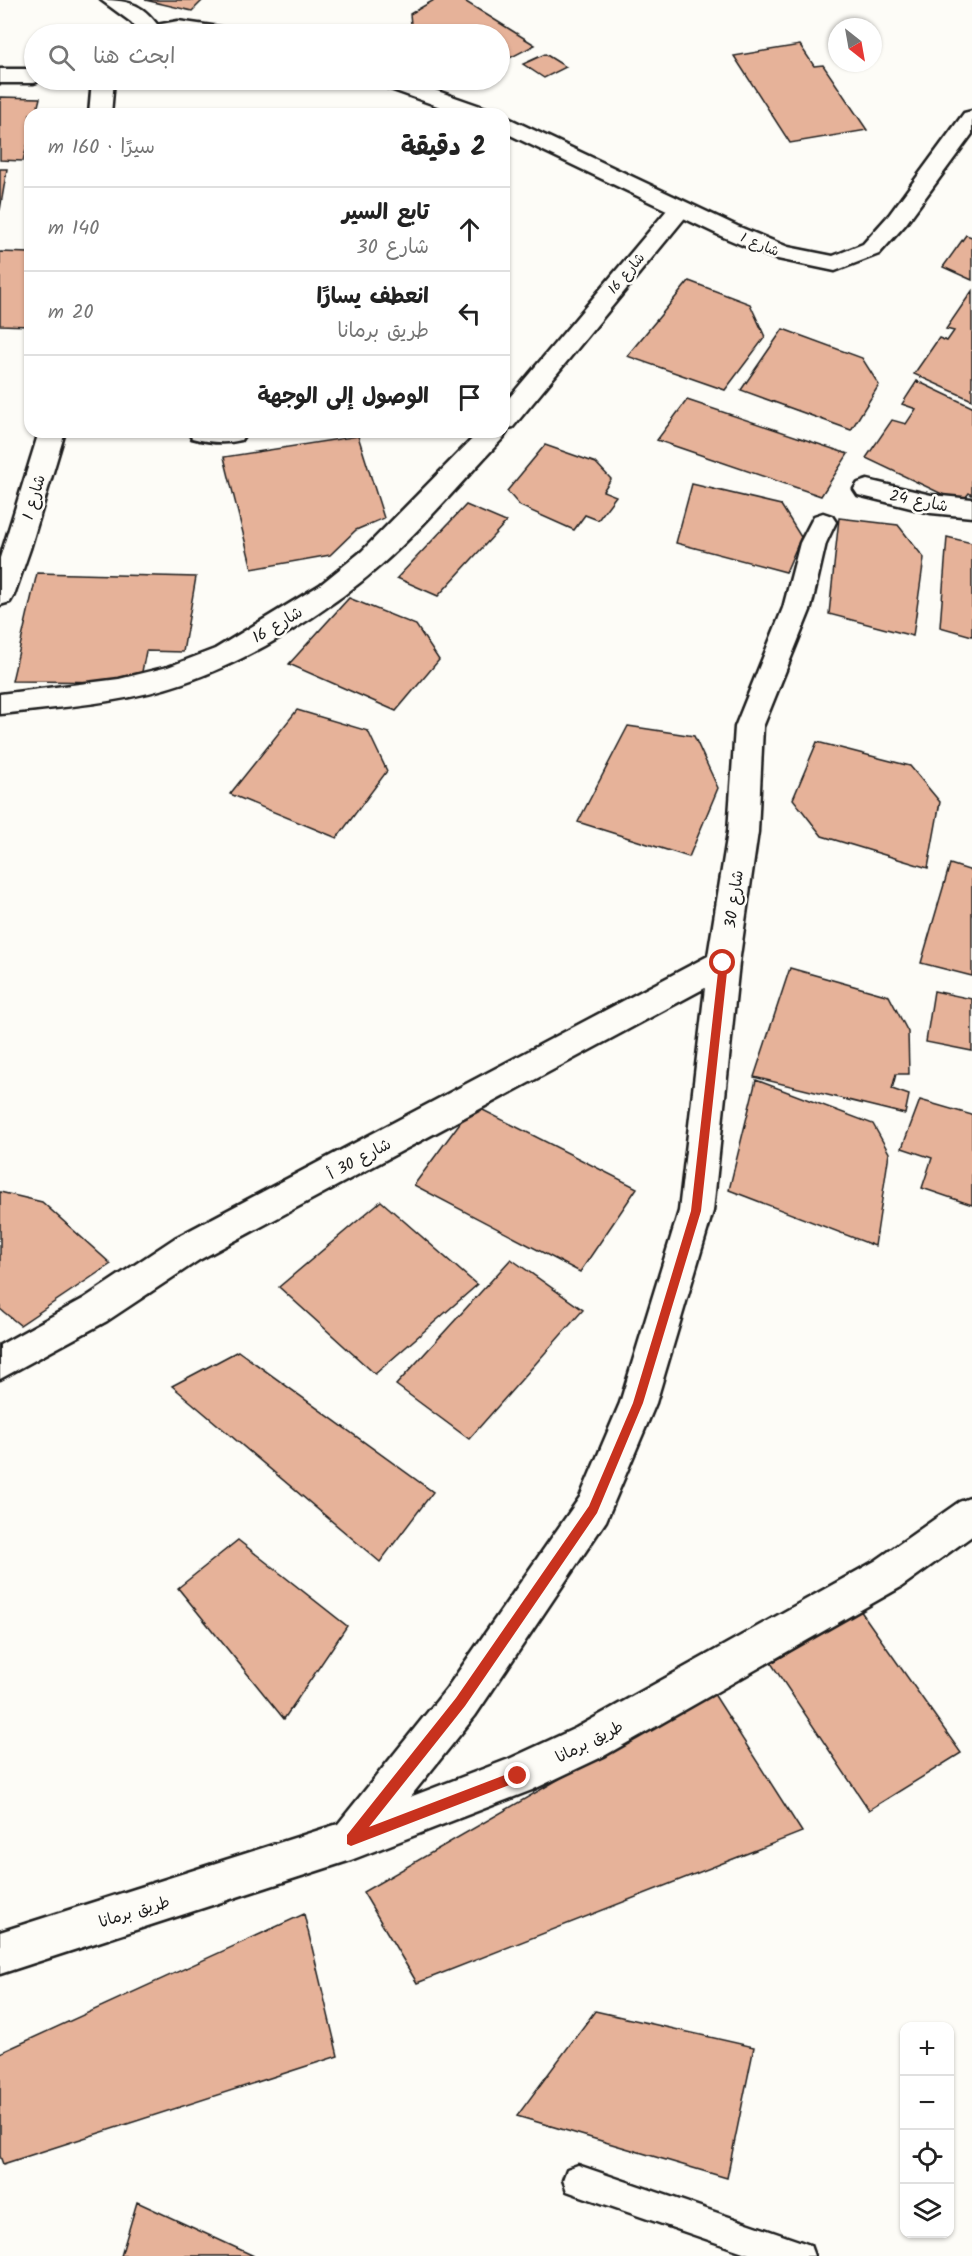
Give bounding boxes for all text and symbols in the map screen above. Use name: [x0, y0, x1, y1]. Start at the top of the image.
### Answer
north arrow: [828, 18, 882, 72]
search box: [24, 24, 510, 90]
text: ابحث هنا: [93, 40, 175, 75]
icon: search: [45, 41, 78, 74]
text: 2 دقيقة: [401, 127, 486, 169]
text: سيرًا · 160 m: [48, 132, 155, 164]
text: تابع السير: [342, 196, 429, 231]
text: 140 m: [48, 213, 99, 245]
icon: ahead: [453, 213, 486, 246]
street label: شارع 1: [737, 227, 782, 263]
text: شارع 30: [356, 232, 429, 264]
street label: شارع 16: [603, 248, 651, 299]
text: انعطف يسارًا: [317, 280, 429, 315]
text: 20 m: [48, 297, 94, 329]
icon: left: [453, 297, 486, 330]
text: طريق برمانا: [337, 316, 429, 348]
text: الوصول إلى الوجهة: [257, 380, 429, 415]
icon: arrive: [453, 381, 486, 414]
street label: شارع 1: [16, 472, 53, 523]
street label: شارع 24: [887, 484, 950, 519]
street label: شارع 16: [248, 600, 308, 650]
street label: شارع 30: [718, 869, 751, 930]
route start: [709, 949, 735, 975]
street label: شارع 30 أ: [324, 1132, 396, 1186]
street label: طريق برمانا: [551, 1715, 628, 1770]
route end: [504, 1762, 530, 1788]
street label: طريق برمانا: [96, 1890, 173, 1935]
map controls: [900, 2022, 954, 2238]
button: +: [900, 2022, 954, 2076]
button: −: [900, 2076, 954, 2130]
button: locate: [900, 2130, 954, 2184]
button: layers: [900, 2184, 954, 2238]

